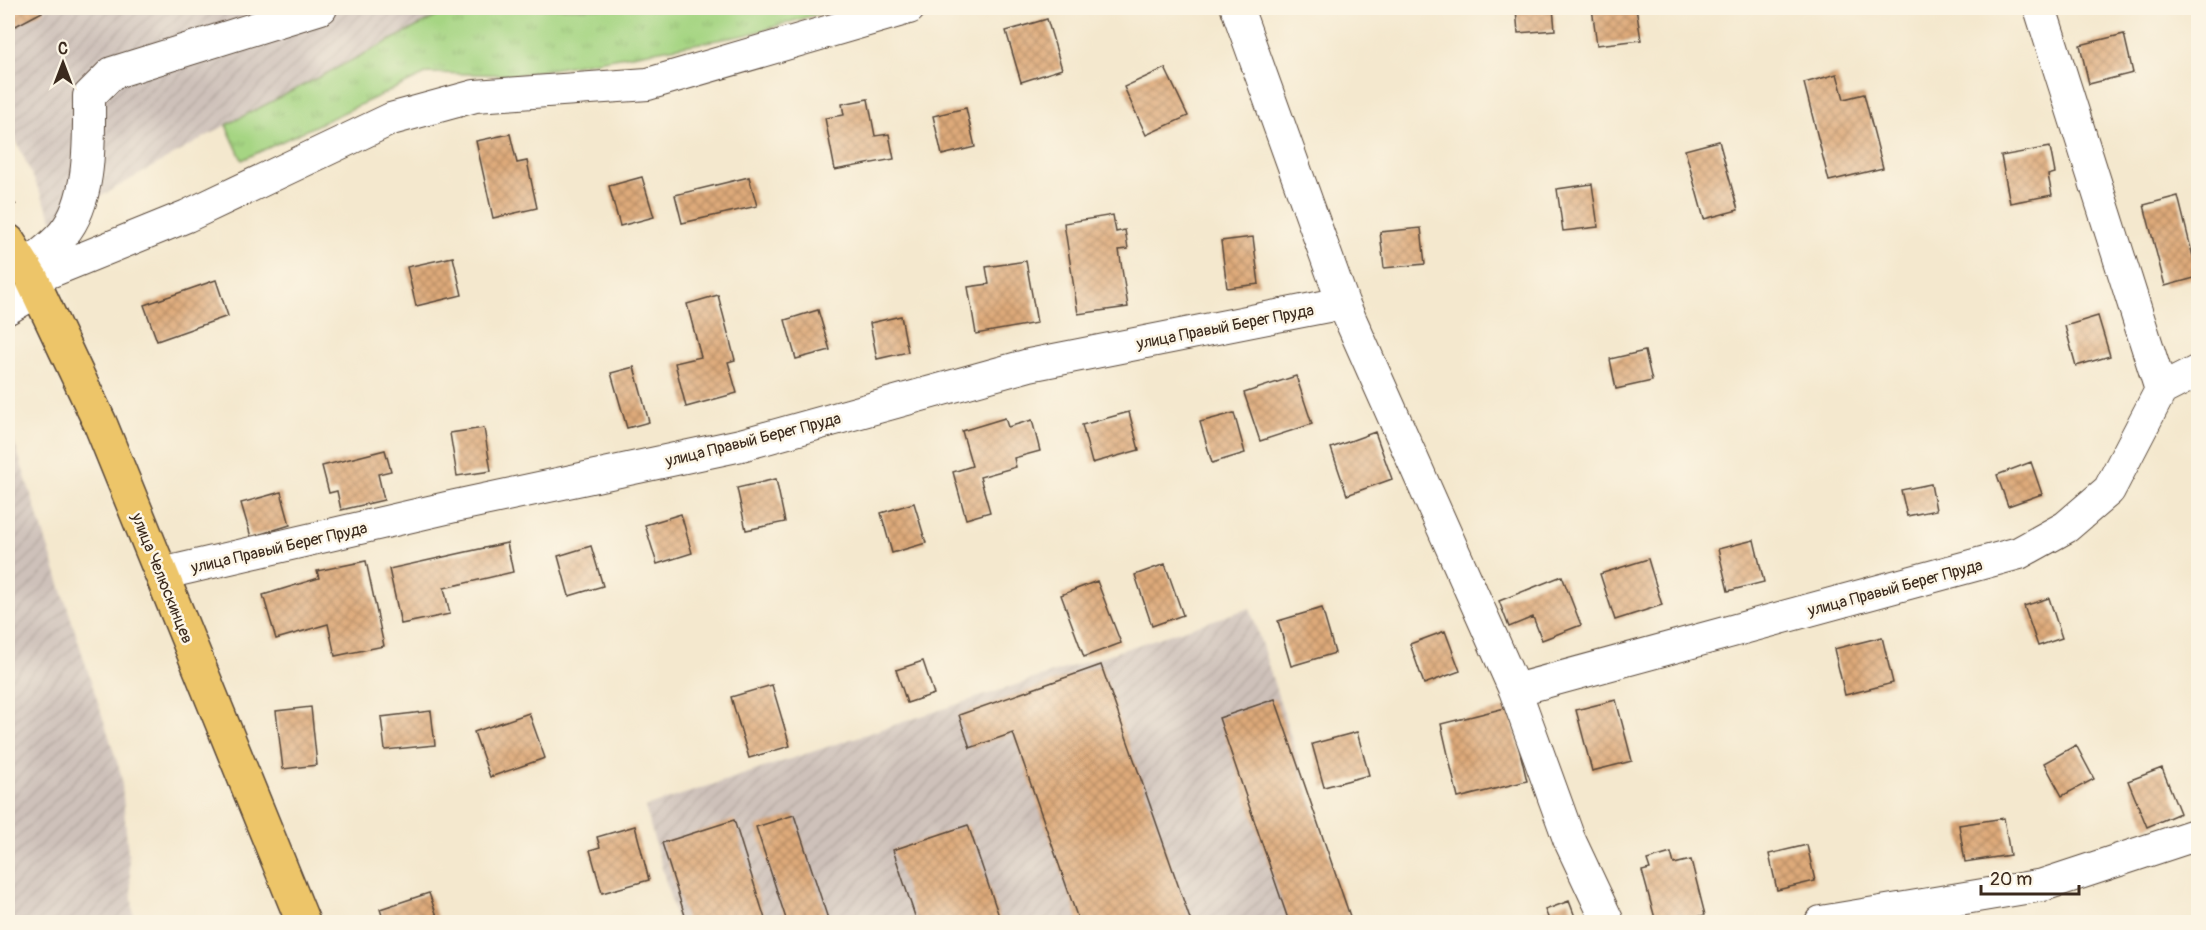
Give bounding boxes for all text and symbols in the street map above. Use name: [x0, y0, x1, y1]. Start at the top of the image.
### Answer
north arrow: [33, 33, 93, 93]
text: С: [58, 39, 68, 59]
street label: улица Правый Берег Пруда: [1134, 300, 1315, 354]
street label: улица Правый Берег Пруда: [662, 408, 843, 472]
street label: улица Челюскинцев: [126, 509, 197, 647]
street label: улица Правый Берег Пруда: [188, 518, 369, 578]
street label: улица Правый Берег Пруда: [1805, 555, 1985, 621]
scale bar: [1981, 858, 2078, 896]
text: 20 m: [1990, 868, 2032, 891]

